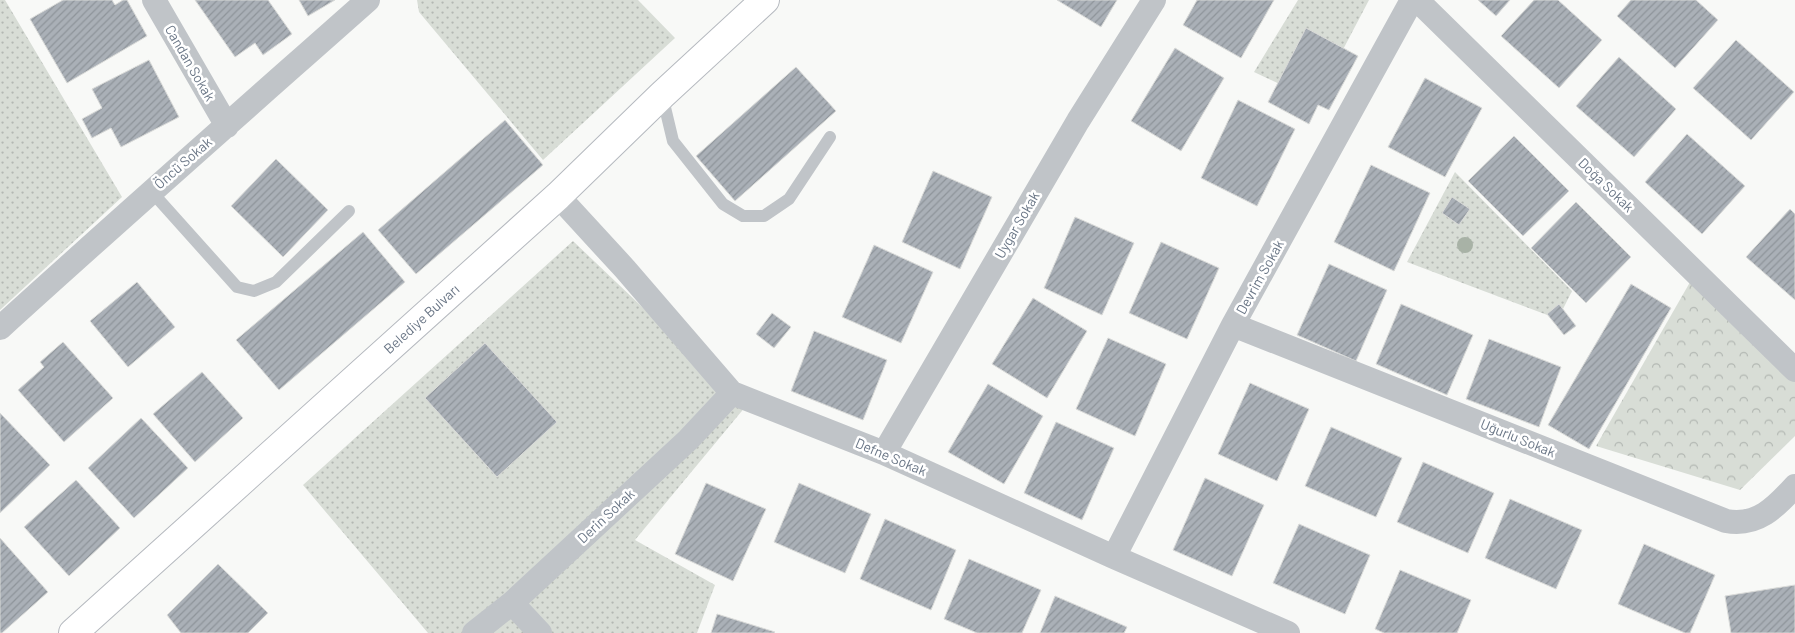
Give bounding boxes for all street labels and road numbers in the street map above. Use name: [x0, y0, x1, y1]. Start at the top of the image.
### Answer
street label: Candan Sokak: [162, 22, 219, 104]
street label: Öncü Sokak: [150, 133, 215, 192]
street label: Doğa Sokak: [1575, 154, 1638, 215]
street label: Uygar Sokak: [991, 188, 1043, 261]
street label: Devrim Sokak: [1232, 237, 1287, 317]
street label: Belediye Bulvarı: [380, 280, 462, 357]
street label: Uğurlu Sokak: [1478, 415, 1558, 460]
street label: Defne Sokak: [853, 434, 929, 479]
street label: Derin Sokak: [574, 485, 638, 546]

